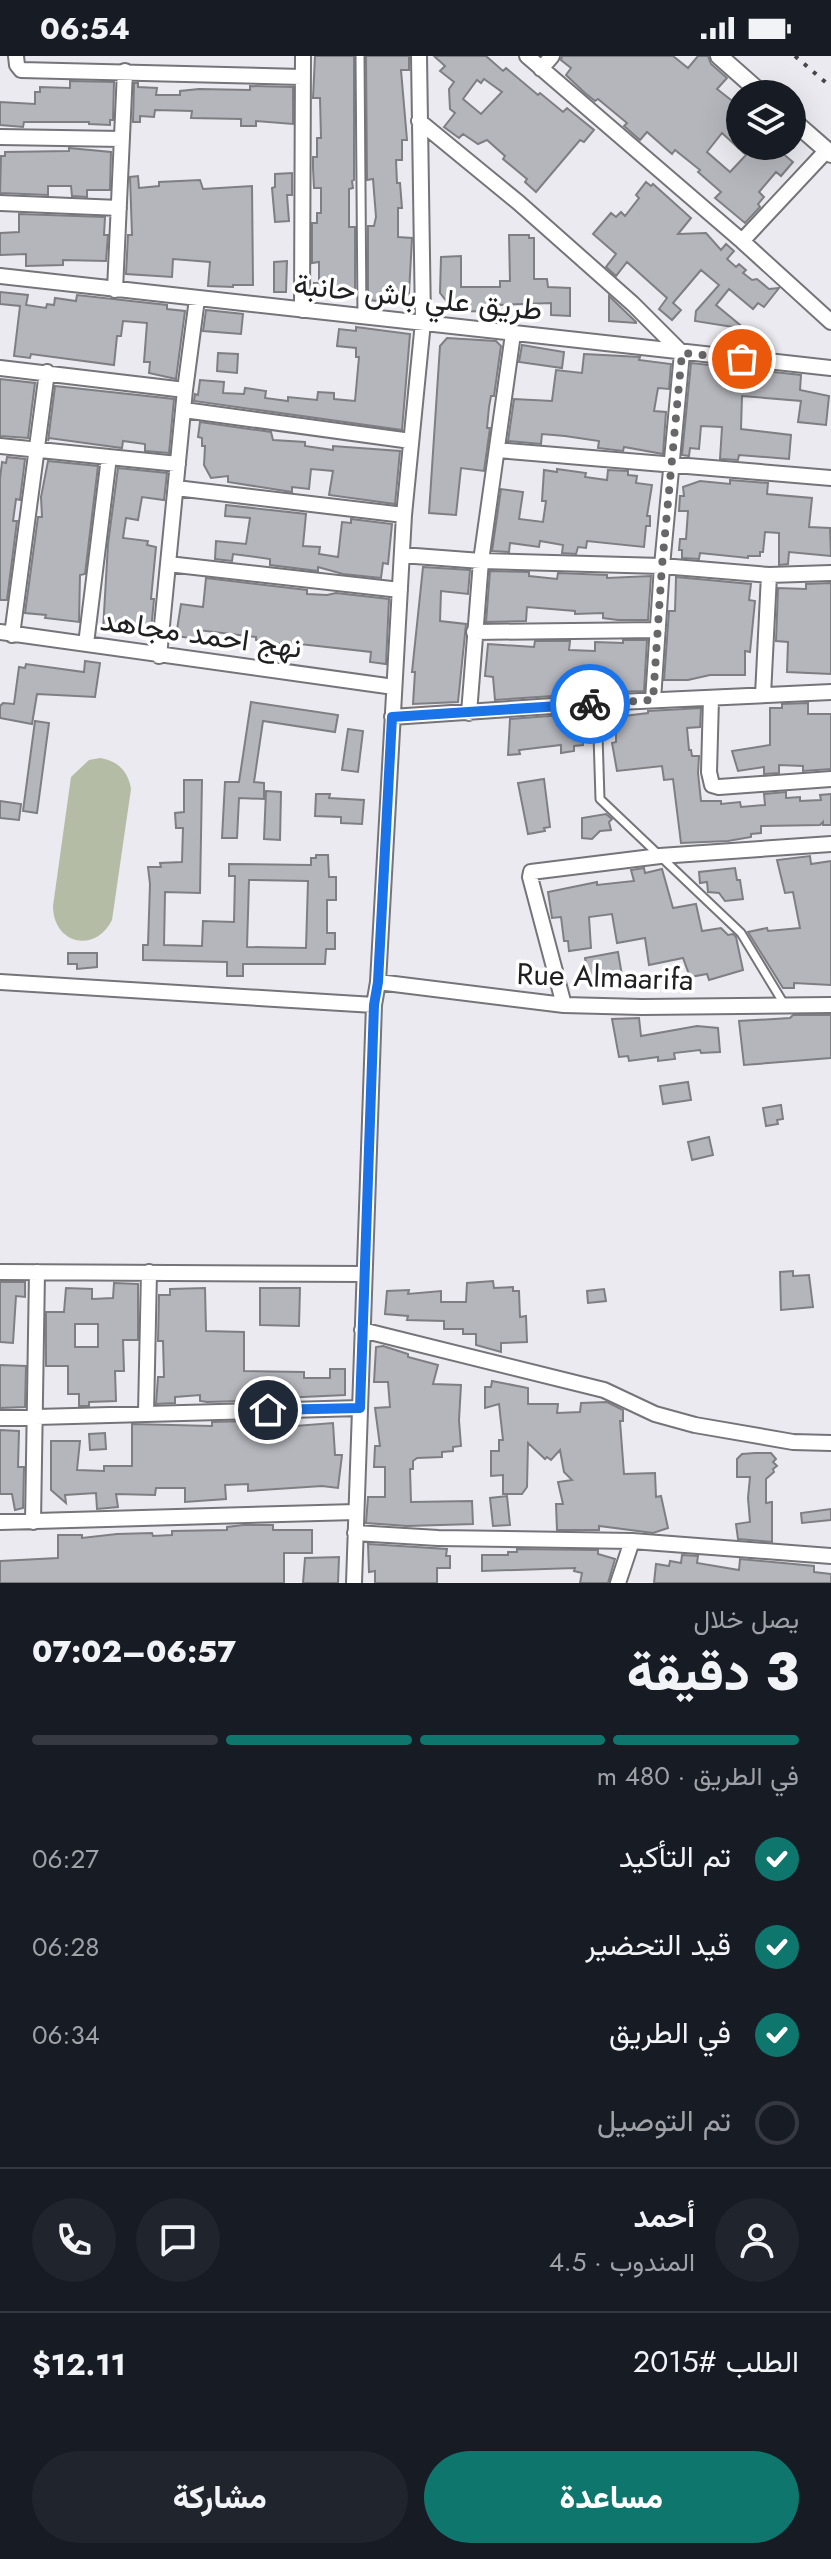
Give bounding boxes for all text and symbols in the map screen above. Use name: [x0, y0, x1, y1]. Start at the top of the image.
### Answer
text: 06:54: [40, 7, 130, 50]
map controls: [726, 80, 806, 160]
button: layers: [726, 80, 806, 160]
street label: طريق علي باش حانبة: [291, 262, 545, 334]
pin: [708, 325, 776, 393]
icon: bag: [720, 337, 764, 381]
street label: نهج احمد مجاهد: [97, 598, 305, 669]
courier: [550, 664, 630, 744]
icon: bike: [568, 682, 612, 726]
street label: Rue Almaarifa: [516, 952, 694, 1001]
pin: [234, 1376, 302, 1444]
icon: home: [246, 1388, 290, 1432]
text: يصل خلال: [694, 1600, 799, 1638]
text: 06:57–07:02: [32, 1630, 236, 1673]
text: 3 دقيقة: [627, 1634, 799, 1710]
text: في الطريق · 480 m: [597, 1757, 799, 1795]
text: تم التأكيد: [619, 1835, 731, 1878]
icon: check: [755, 1837, 799, 1881]
text: 06:27: [32, 1840, 99, 1878]
text: قيد التحضير: [585, 1923, 731, 1966]
icon: check: [755, 1925, 799, 1969]
text: 06:28: [32, 1928, 99, 1966]
text: في الطريق: [609, 2011, 731, 2054]
icon: check: [755, 2013, 799, 2057]
text: 06:34: [32, 2016, 100, 2054]
text: تم التوصيل: [597, 2099, 731, 2142]
text: أحمد: [633, 2195, 695, 2238]
button: phone: [32, 2198, 116, 2282]
button: chat: [136, 2198, 220, 2282]
button: person: [715, 2198, 799, 2282]
text: المندوب · 4.5: [549, 2243, 695, 2281]
text: الطلب #2015: [633, 2340, 799, 2383]
text: $12.11: [32, 2343, 126, 2386]
button: مشاركة: [32, 2451, 408, 2543]
button: مساعدة: [424, 2451, 799, 2543]

